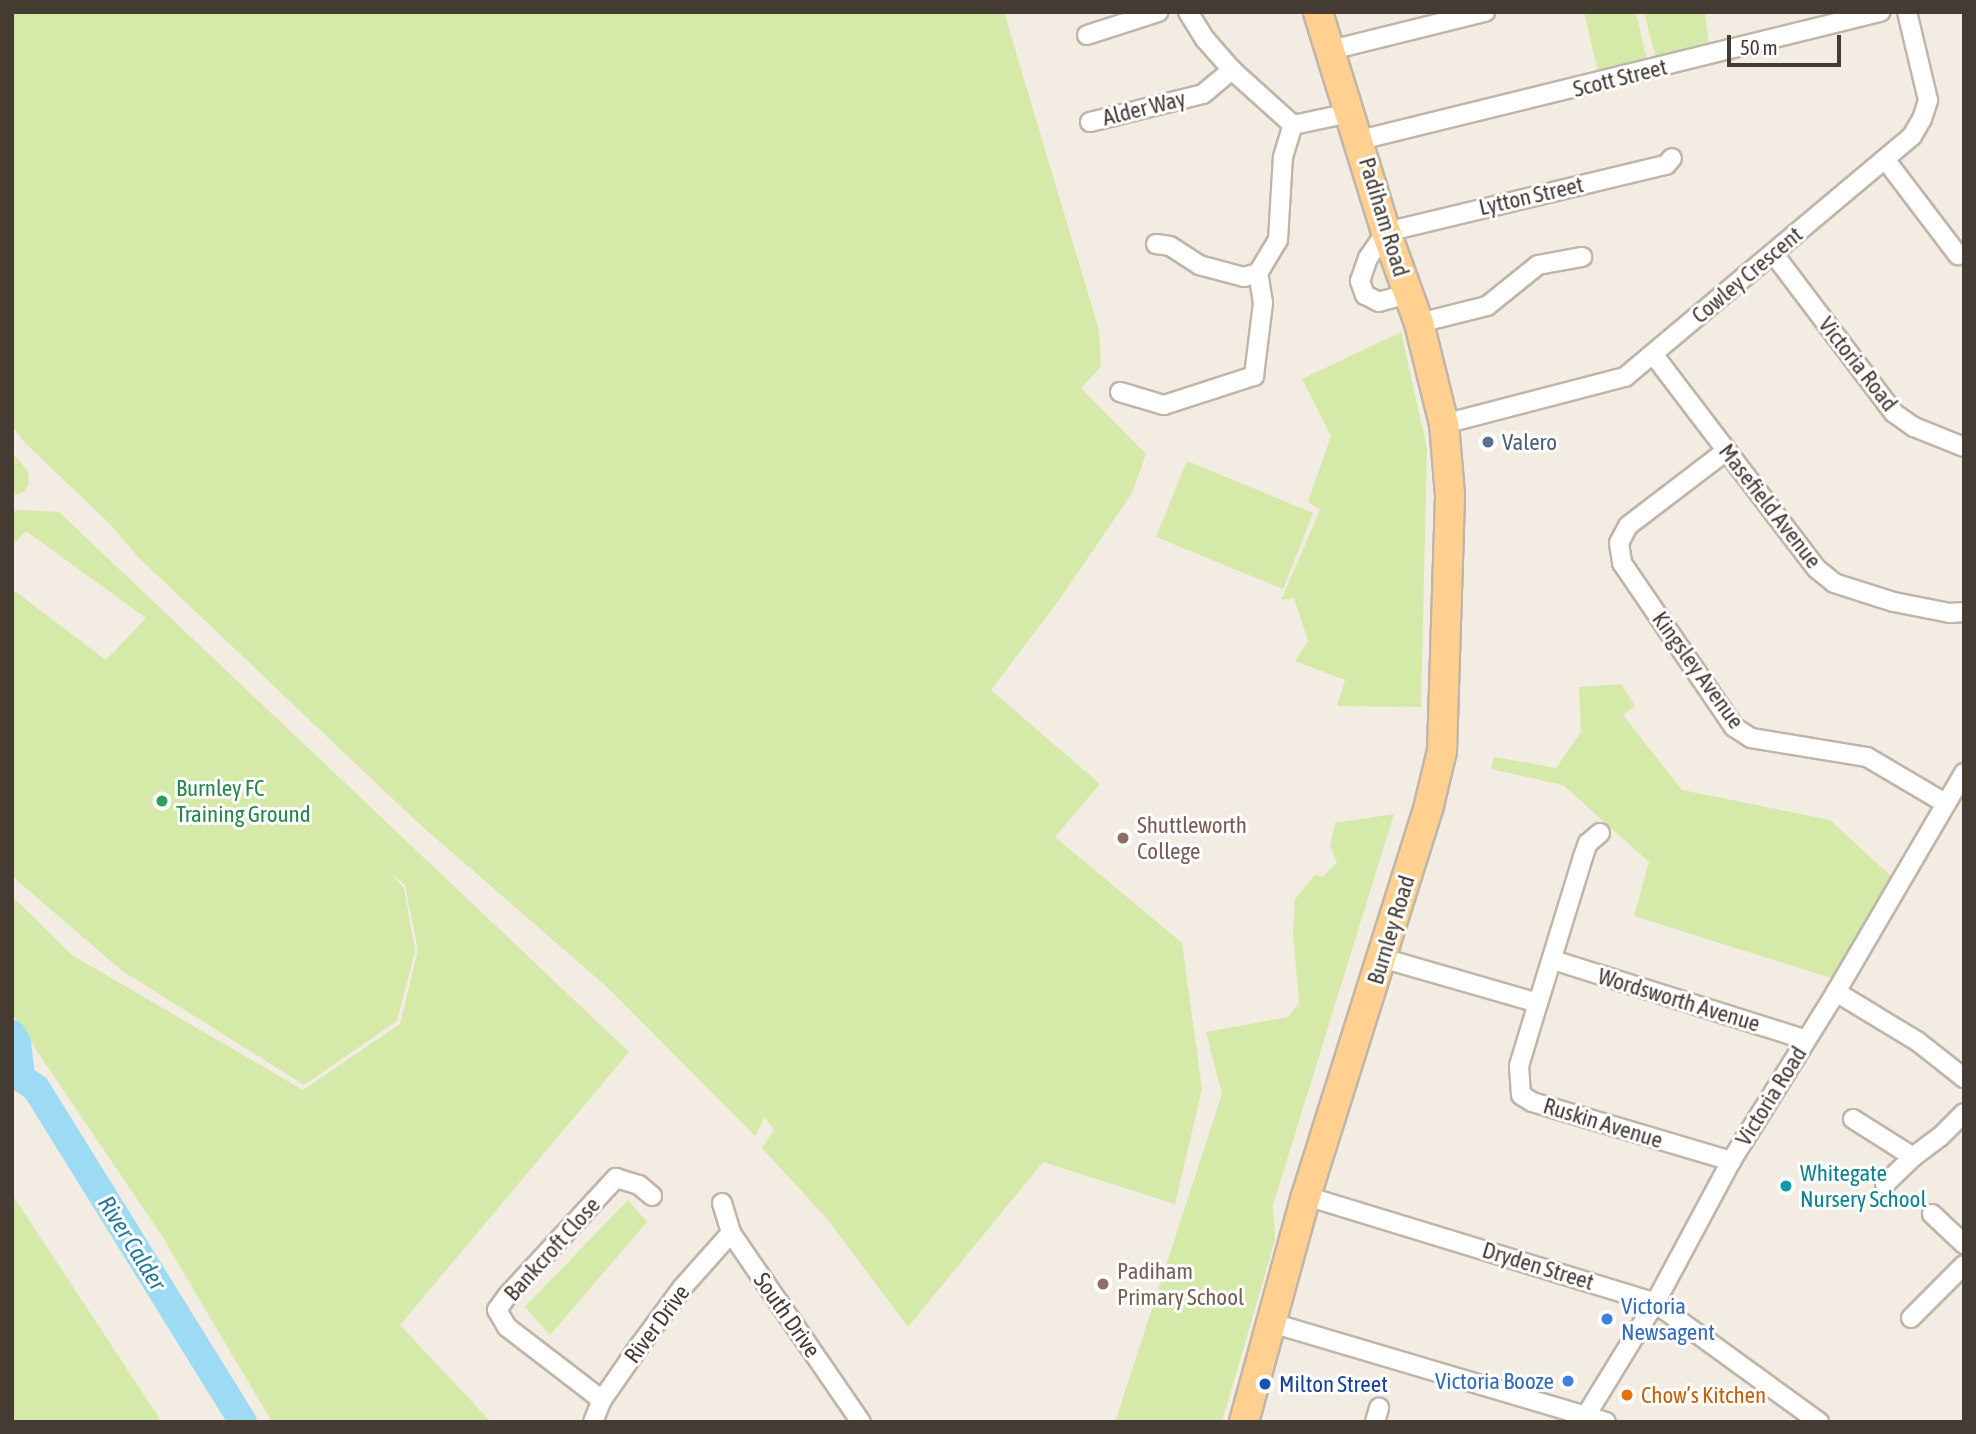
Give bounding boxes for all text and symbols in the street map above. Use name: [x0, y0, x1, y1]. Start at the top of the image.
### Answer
scale bar: [1731, 21, 1845, 65]
text: 50 m: [1740, 35, 1778, 59]
street label: Scott Street: [1570, 53, 1670, 103]
street label: Alder Way: [1100, 84, 1188, 132]
street label: Padiham Road: [1353, 154, 1415, 280]
street label: Lytton Street: [1476, 171, 1586, 221]
street label: Cowley Crescent: [1686, 221, 1808, 329]
street label: Victoria Road: [1813, 311, 1903, 417]
place label: Valero: [1502, 428, 1557, 456]
marker: Valero: [1480, 434, 1496, 450]
street label: Masefield Avenue: [1713, 438, 1827, 574]
street label: Kingsley Avenue: [1646, 606, 1750, 734]
place label: Burnley FC Training Ground: [176, 774, 311, 828]
marker: Burnley FC Training Ground: [154, 793, 170, 809]
place label: Shuttleworth College: [1137, 811, 1247, 865]
marker: Shuttleworth College: [1115, 830, 1131, 846]
street label: Burnley Road: [1361, 872, 1421, 988]
street label: Wordsworth Avenue: [1595, 962, 1763, 1038]
street label: Victoria Road: [1730, 1041, 1812, 1151]
street label: Ruskin Avenue: [1540, 1092, 1666, 1154]
place label: Whitegate Nursery School: [1800, 1159, 1926, 1213]
marker: Whitegate Nursery School: [1778, 1178, 1794, 1194]
water label: River Calder: [92, 1191, 172, 1295]
street label: Bankcroft Close: [498, 1191, 606, 1307]
street label: Dryden Street: [1479, 1236, 1597, 1296]
place label: Padiham Primary School: [1117, 1257, 1244, 1311]
street label: South Drive: [748, 1267, 826, 1363]
marker: Padiham Primary School: [1095, 1276, 1111, 1292]
street label: River Drive: [619, 1279, 695, 1369]
place label: Victoria Newsagent: [1621, 1292, 1715, 1346]
marker: Victoria Newsagent: [1599, 1311, 1615, 1327]
place label: Victoria Booze: [1435, 1367, 1554, 1395]
place label: Milton Street: [1279, 1370, 1388, 1398]
marker: Victoria Booze: [1560, 1373, 1576, 1389]
marker: Milton Street: [1257, 1376, 1273, 1392]
place label: Chow’s Kitchen: [1641, 1381, 1766, 1409]
marker: Chow’s Kitchen: [1619, 1387, 1635, 1403]

